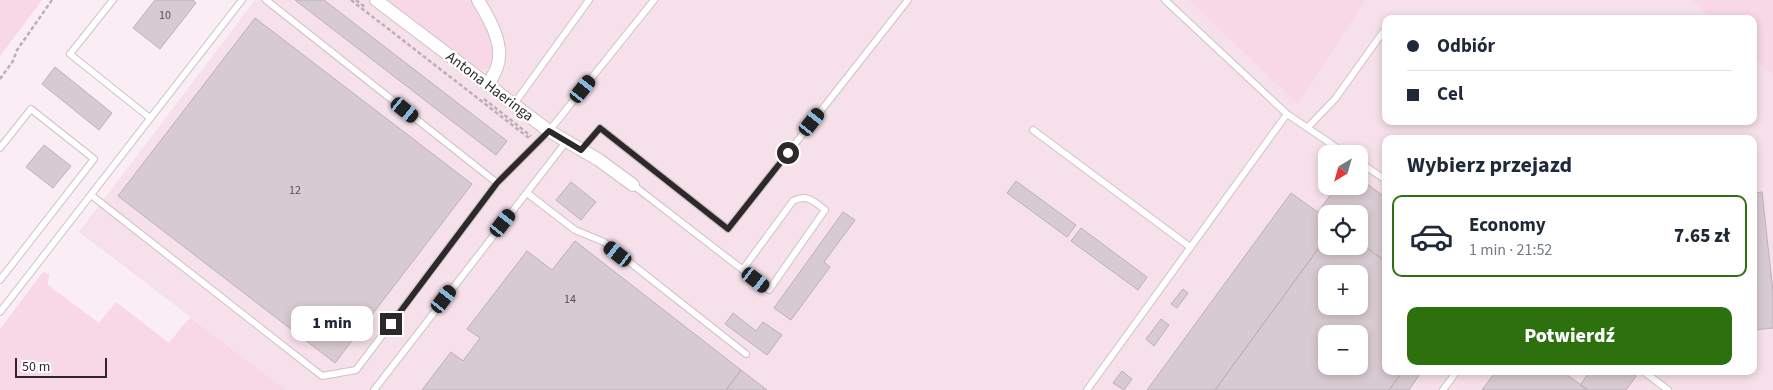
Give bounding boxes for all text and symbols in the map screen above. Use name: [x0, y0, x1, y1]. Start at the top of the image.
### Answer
house number: 10: [159, 7, 171, 24]
text: Odbiór: [1437, 33, 1495, 60]
street label: Antona Haeringa: [442, 46, 538, 126]
car: [567, 73, 598, 105]
text: Cel: [1437, 81, 1463, 108]
car: [388, 95, 421, 125]
car: [796, 106, 827, 138]
route start: [777, 142, 799, 164]
north arrow: [1318, 145, 1368, 195]
map controls: [1318, 145, 1368, 375]
text: Wybierz przejazd: [1407, 149, 1572, 181]
house number: 12: [289, 182, 301, 199]
button: locate: [1318, 205, 1368, 255]
car: [487, 207, 518, 239]
text: Economy: [1469, 212, 1546, 239]
icon: car: [1409, 214, 1454, 259]
text: 7.65 zł: [1674, 223, 1730, 250]
car: [601, 239, 634, 269]
text: 1 min · 21:52: [1469, 239, 1552, 261]
car: [739, 265, 772, 295]
button: +: [1318, 265, 1368, 315]
car: [428, 283, 459, 315]
house number: 14: [564, 291, 576, 308]
callout: 1 min: [291, 306, 374, 342]
button: Potwierdź: [1407, 307, 1732, 365]
text: 1 min: [312, 312, 352, 334]
route end: [380, 313, 402, 335]
button: −: [1318, 325, 1368, 375]
scale bar: [15, 355, 108, 378]
text: 50 m: [22, 357, 50, 377]

